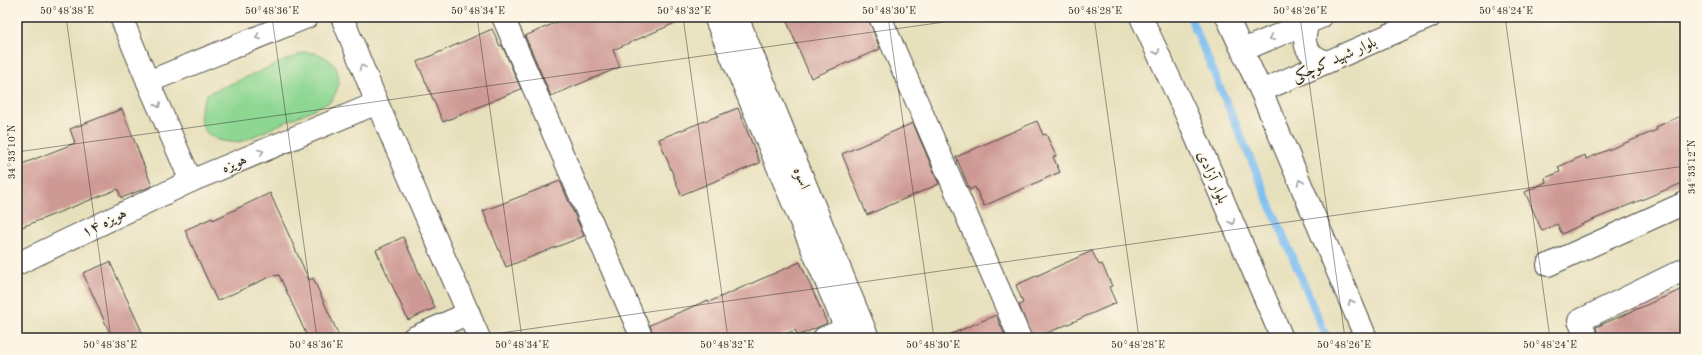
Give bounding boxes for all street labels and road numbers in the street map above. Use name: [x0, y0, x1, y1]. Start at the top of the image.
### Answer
street label: بلوار شهید کوچکی: [1290, 34, 1380, 87]
street label: بلوار آزادی: [1194, 148, 1232, 206]
street label: هویزه: [220, 152, 249, 176]
street label: اسوه: [789, 165, 812, 192]
street label: هویزه ۱۴: [80, 206, 129, 241]

